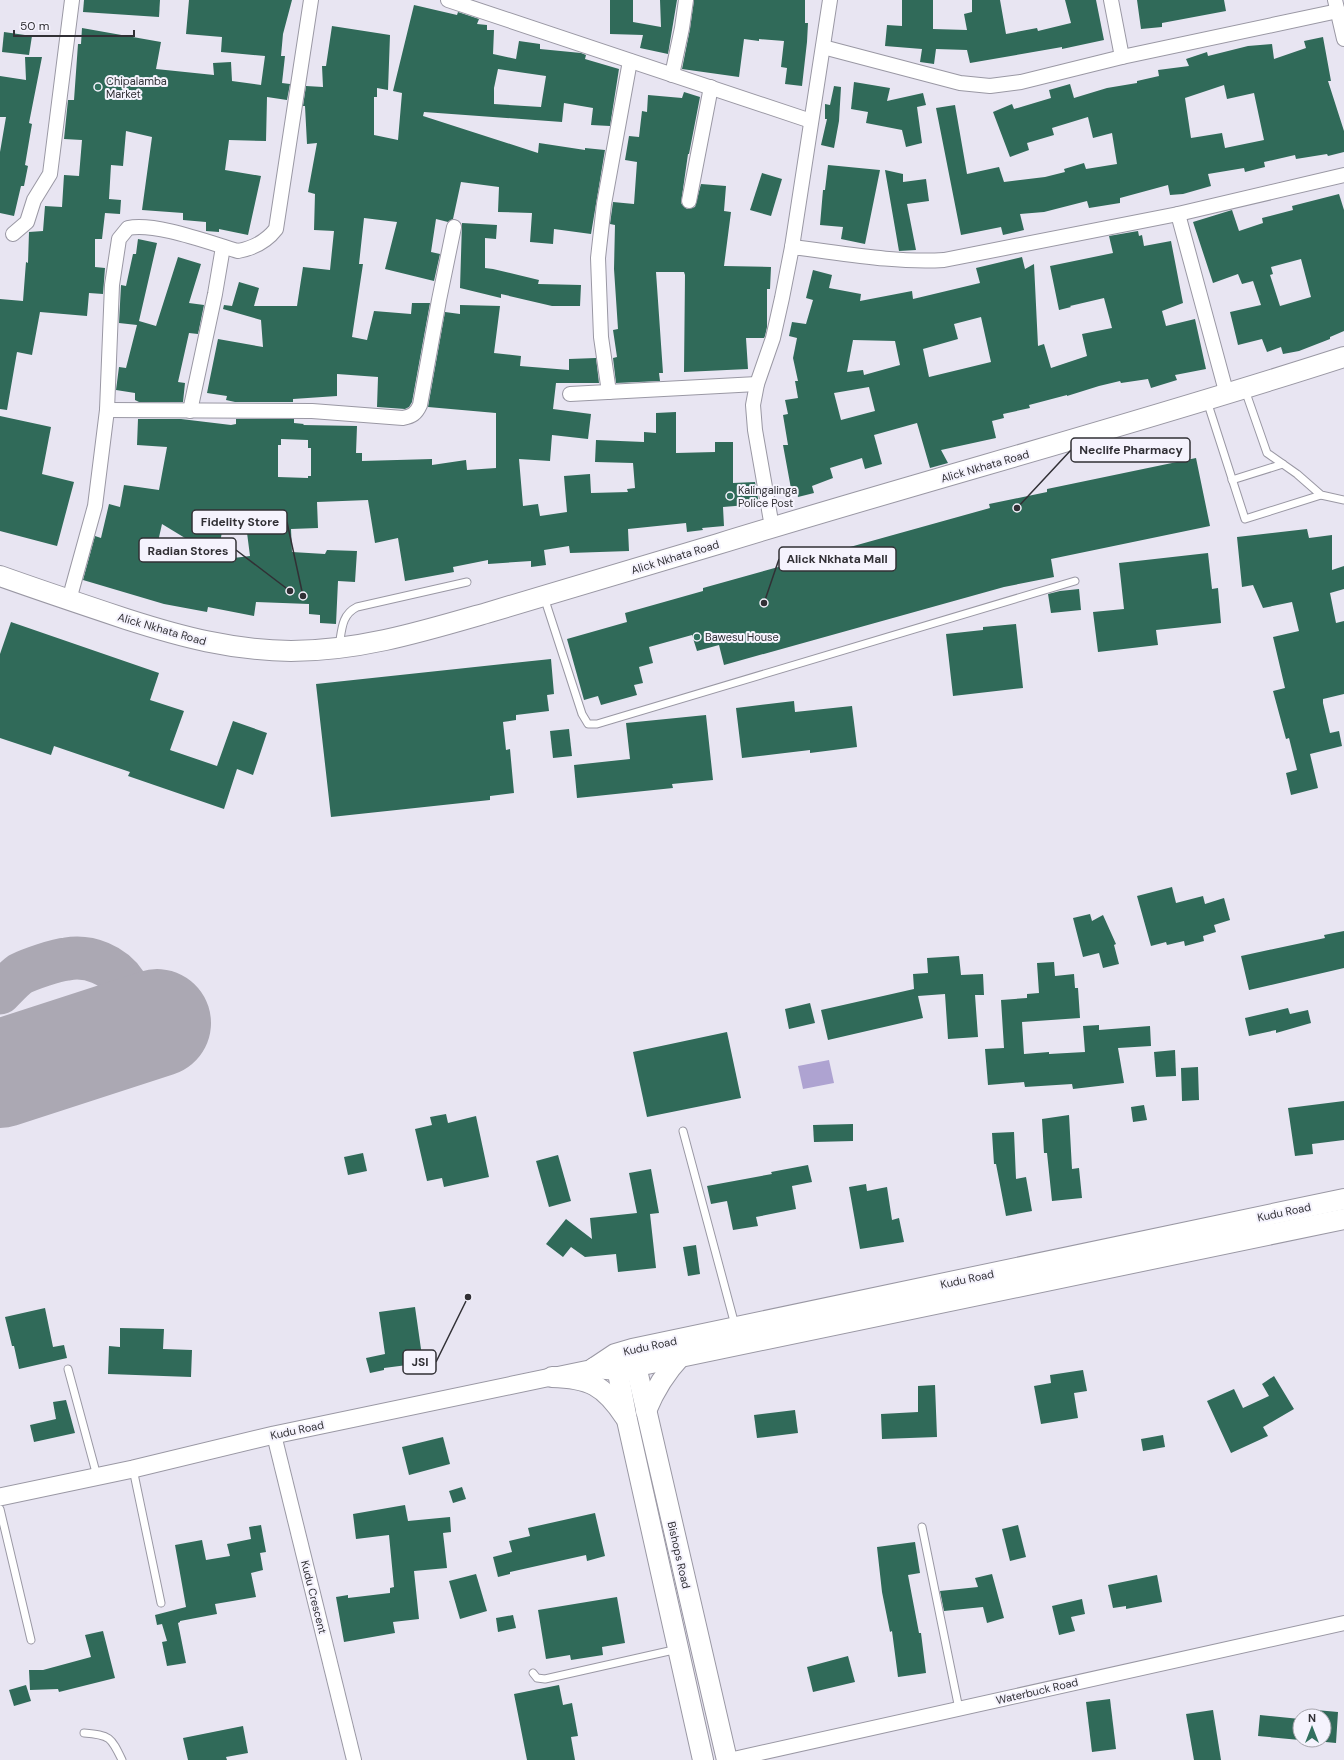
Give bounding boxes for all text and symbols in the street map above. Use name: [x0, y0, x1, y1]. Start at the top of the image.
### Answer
scale bar: [14, 12, 134, 38]
text: 50 m: [20, 18, 49, 34]
place label: Chipalamba Market: [106, 74, 167, 101]
marker: Chipalamba Market: [93, 82, 103, 92]
callout: Neclife Pharmacy: [1071, 438, 1190, 462]
text: Neclife Pharmacy: [1079, 442, 1184, 458]
street label: Alick Nkhata Road: [939, 447, 1031, 485]
place label: Kalingalinga Police Post: [738, 483, 797, 510]
marker: Kalingalinga Police Post: [725, 491, 735, 501]
callout: Fidelity Store: [192, 510, 287, 534]
text: Fidelity Store: [201, 514, 279, 530]
street label: Alick Nkhata Road: [629, 537, 721, 577]
callout: Radian Stores: [139, 538, 236, 562]
text: Radian Stores: [148, 543, 228, 559]
callout: Alick Nkhata Mall: [779, 547, 896, 571]
text: Alick Nkhata Mall: [786, 551, 888, 567]
street label: Alick Nkhata Road: [116, 610, 208, 648]
place label: Bawesu House: [705, 630, 779, 644]
marker: Bawesu House: [692, 632, 702, 642]
street label: Kudu Road: [1256, 1199, 1312, 1224]
street label: Kudu Road: [939, 1266, 995, 1291]
street label: Kudu Road: [622, 1333, 678, 1358]
callout: JSI: [403, 1350, 436, 1374]
text: JSI: [411, 1354, 429, 1370]
street label: Kudu Road: [269, 1417, 325, 1442]
street label: Bishops Road: [664, 1520, 694, 1590]
street label: Kudu Crescent: [298, 1559, 330, 1635]
street label: Waterbuck Road: [995, 1675, 1080, 1707]
north arrow: [1292, 1708, 1332, 1748]
text: N: [1308, 1711, 1316, 1725]

